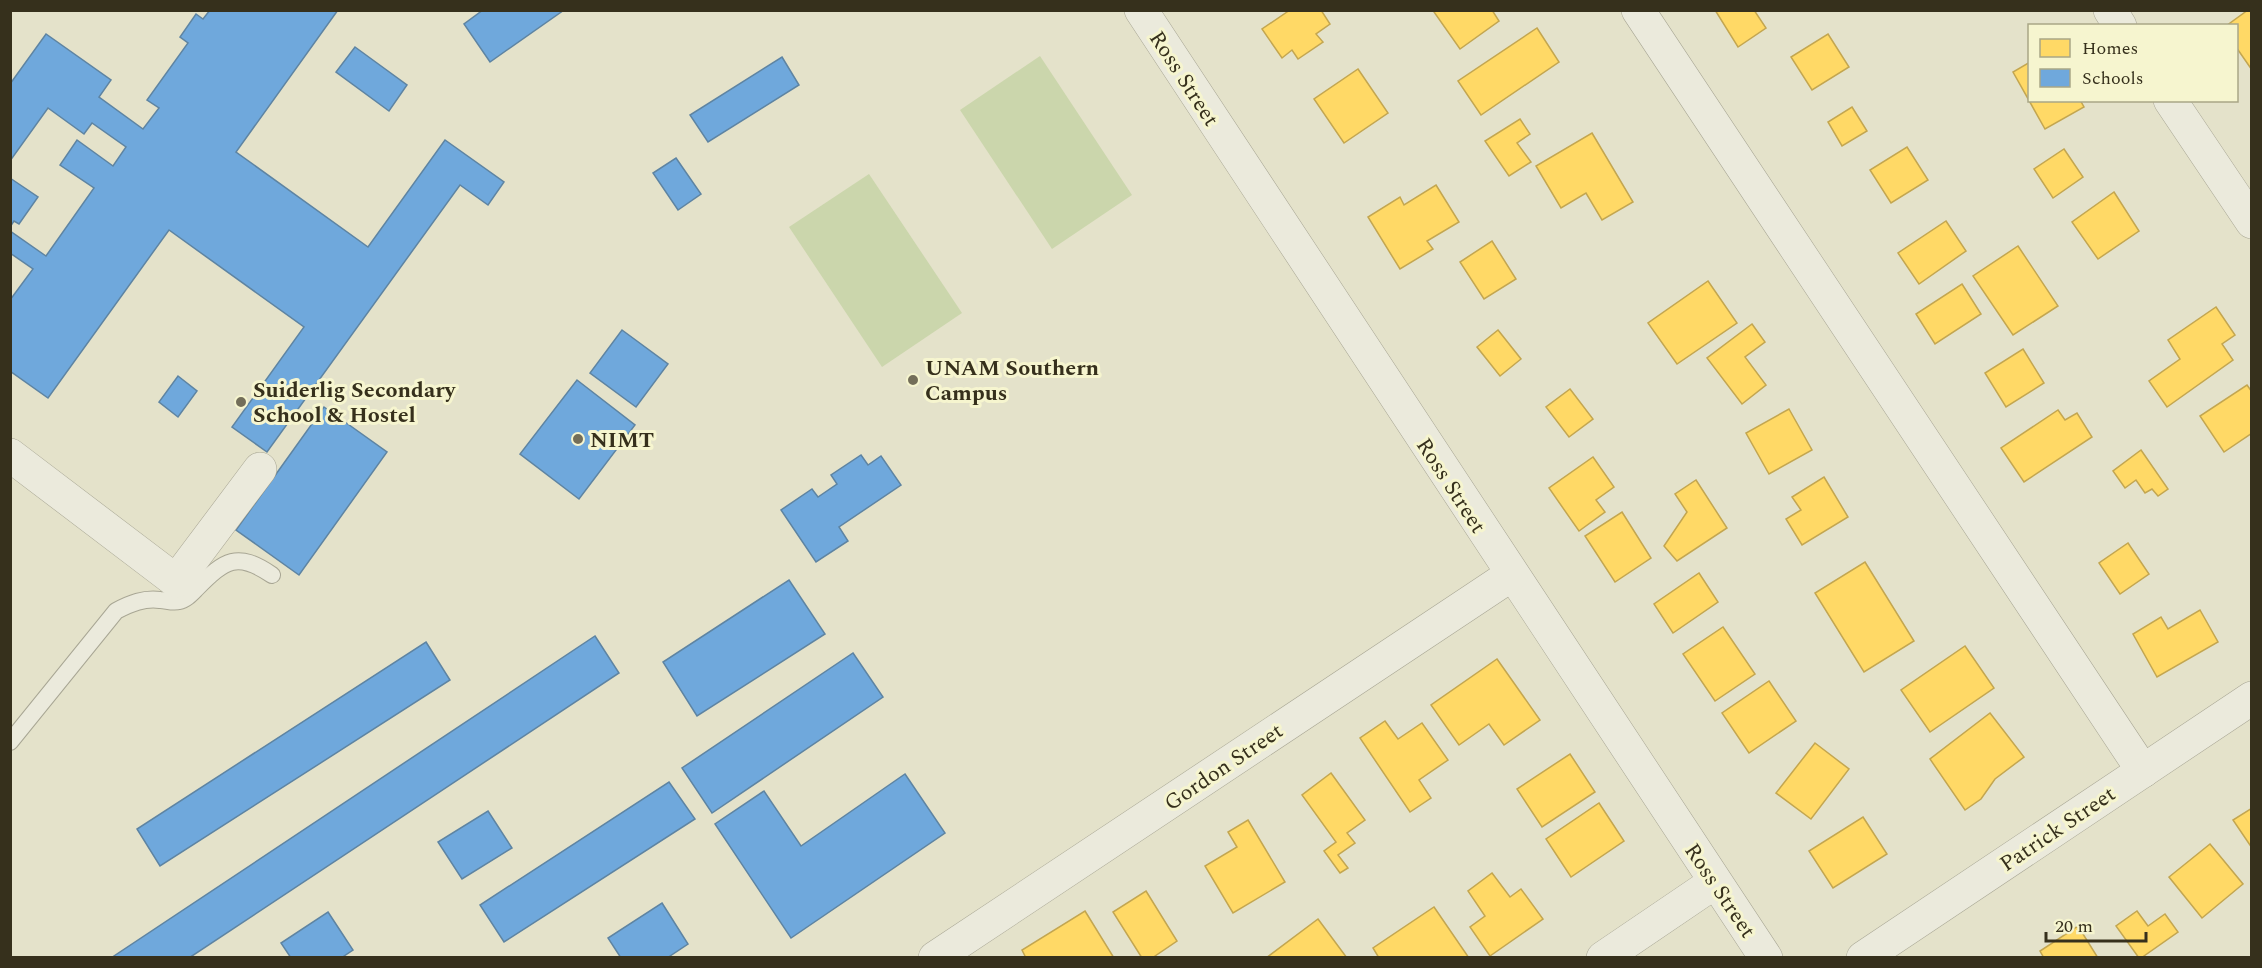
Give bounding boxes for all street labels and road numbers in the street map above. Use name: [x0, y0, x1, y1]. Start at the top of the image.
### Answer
street label: Ross Street: [1140, 24, 1227, 133]
street label: Ross Street: [1407, 431, 1494, 540]
street label: Gordon Street: [1158, 715, 1290, 819]
street label: Patrick Street: [1993, 778, 2123, 880]
street label: Ross Street: [1676, 837, 1764, 945]

